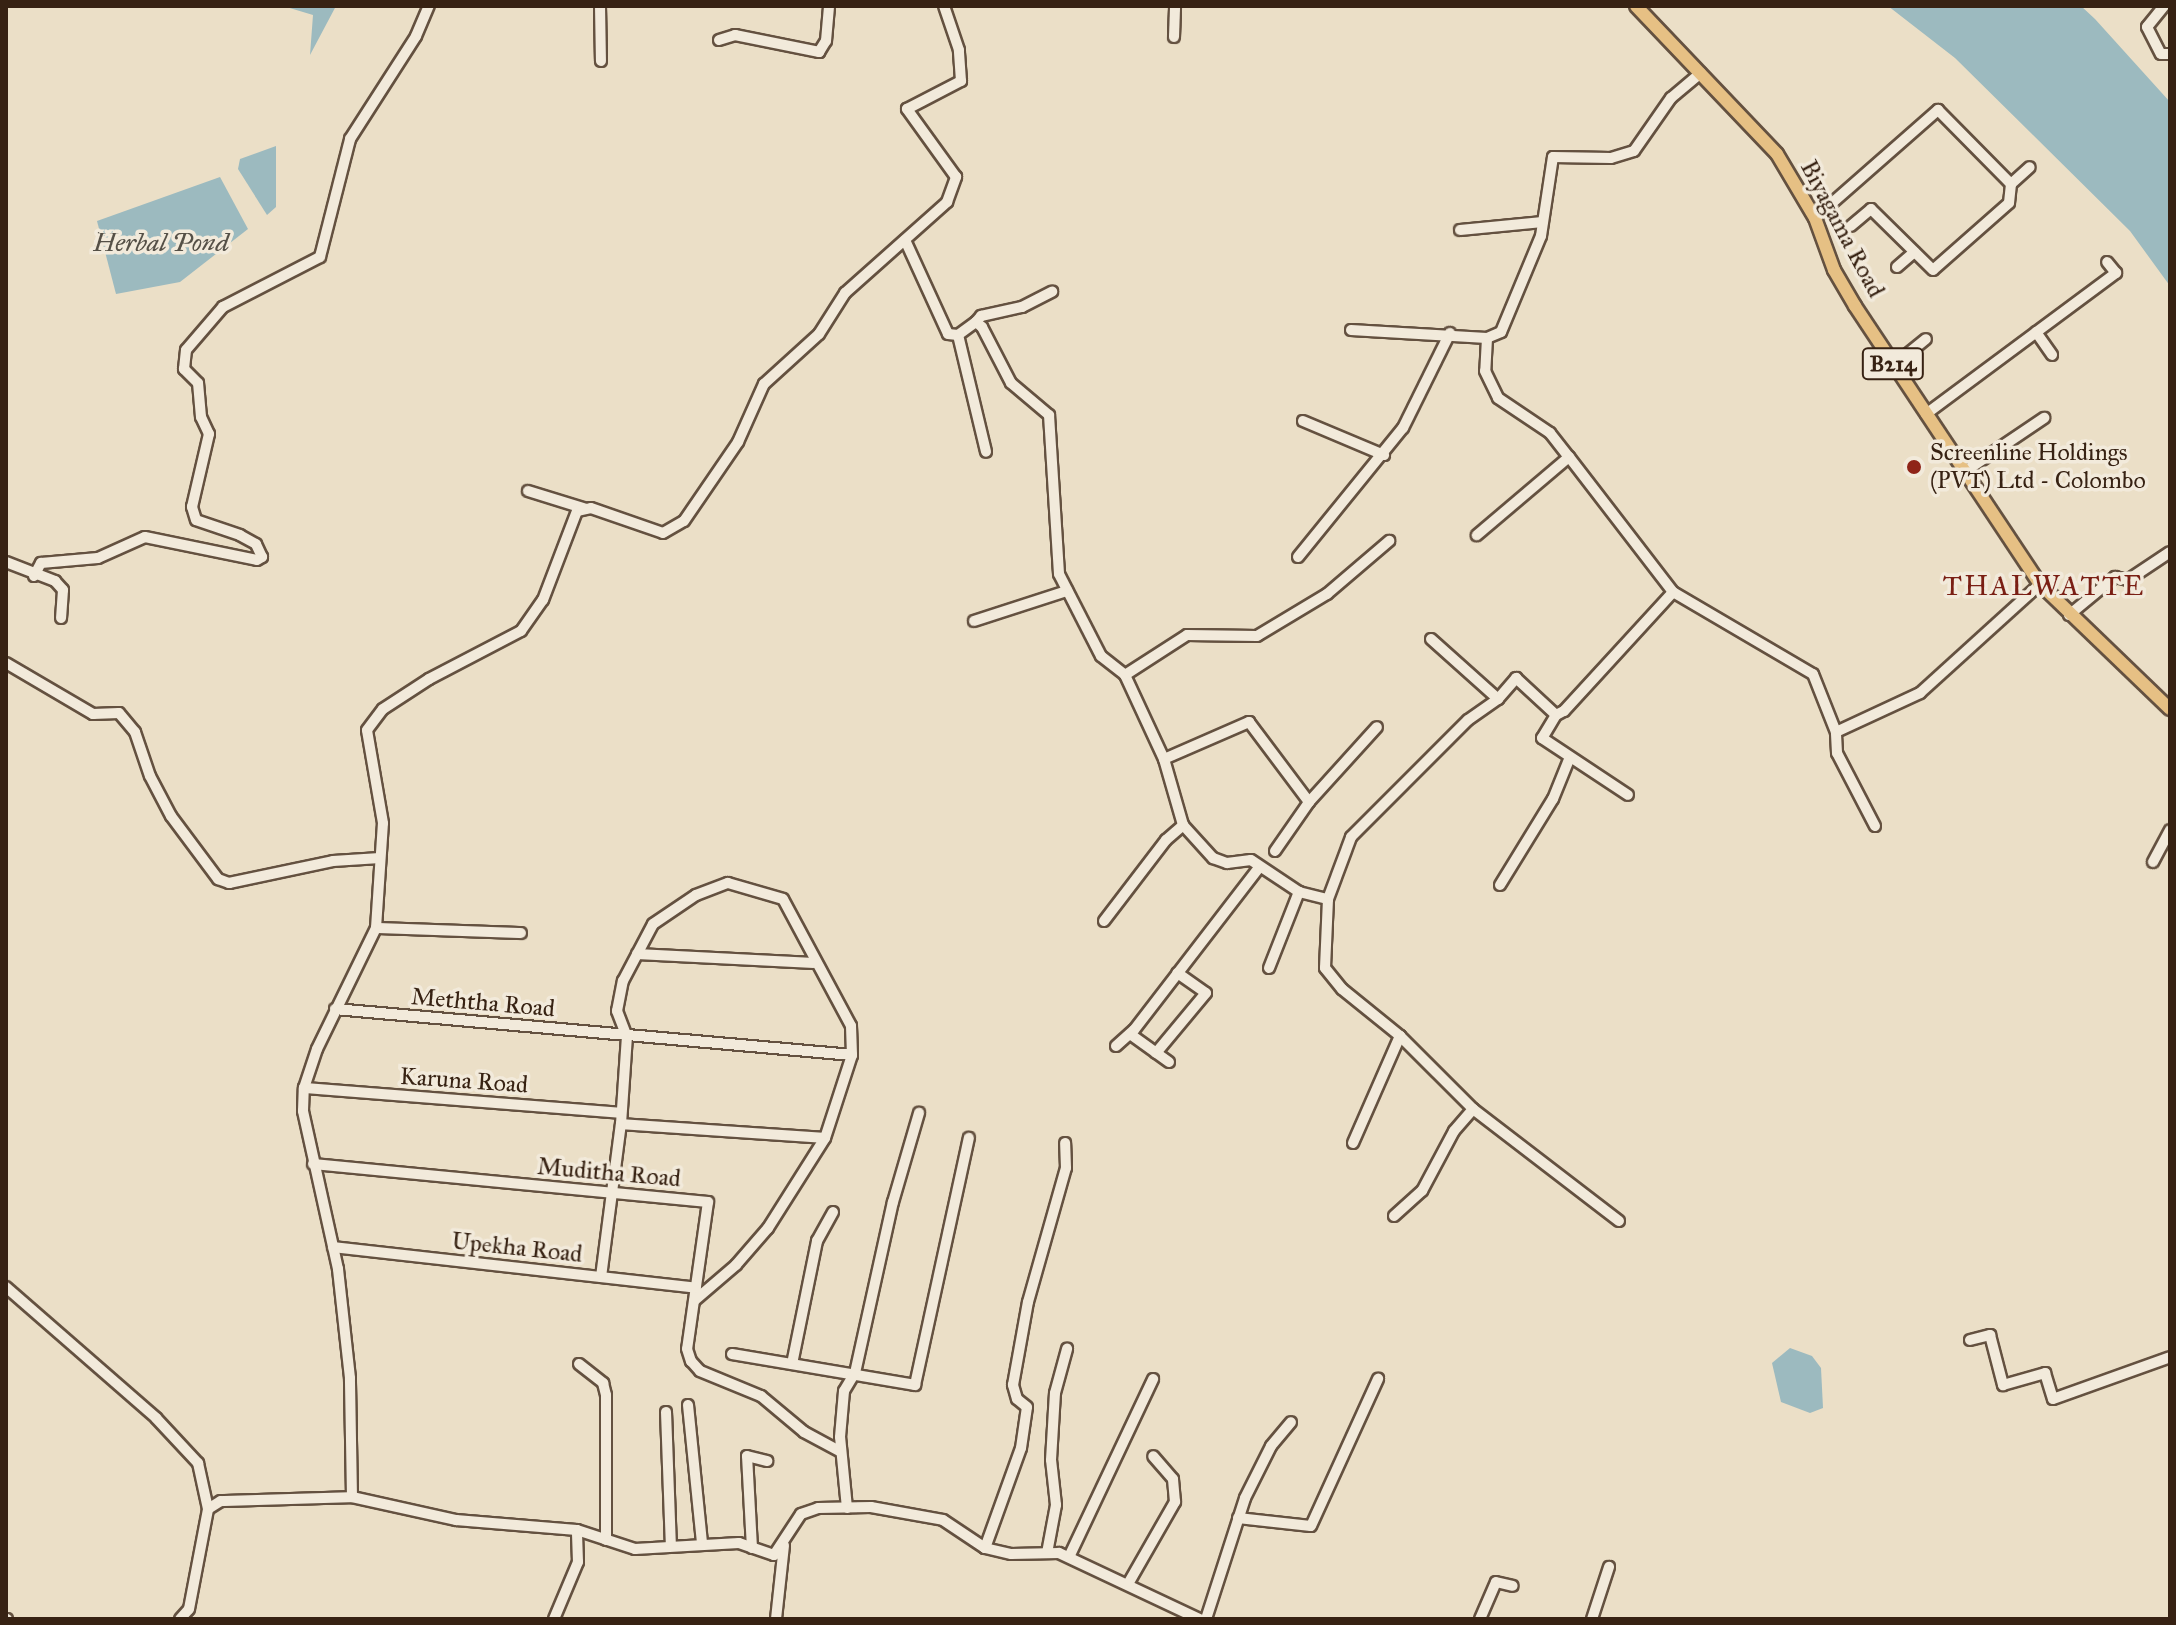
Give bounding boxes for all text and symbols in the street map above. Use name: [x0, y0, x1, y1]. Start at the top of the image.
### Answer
street label: Biyagama Road: [1794, 155, 1890, 303]
water label: Herbal Pond: [93, 227, 229, 259]
road number: B214: [1861, 346, 1925, 382]
place label: Screenline Holdings (PVT) Ltd - Colombo: [1930, 439, 2146, 495]
marker: Screenline Holdings (PVT) Ltd - Colombo: [1905, 458, 1923, 476]
district label: THALWATTE: [1943, 569, 2145, 603]
street label: Meththa Road: [410, 982, 556, 1024]
street label: Karuna Road: [399, 1062, 529, 1100]
street label: Muditha Road: [536, 1152, 682, 1194]
street label: Upekha Road: [450, 1227, 584, 1269]

